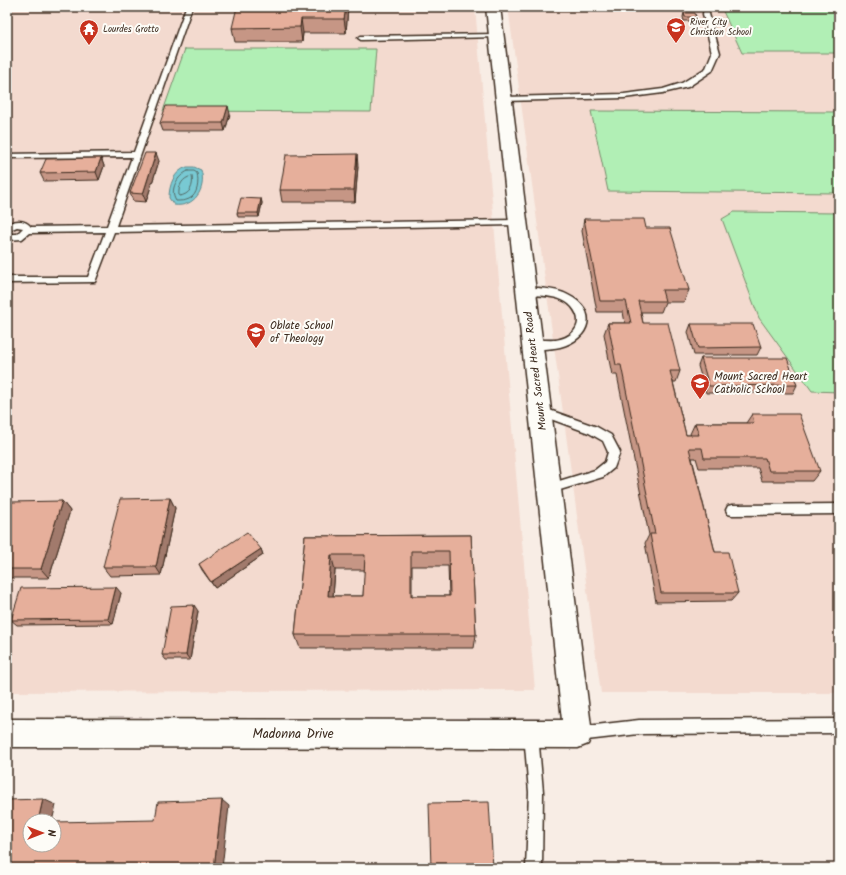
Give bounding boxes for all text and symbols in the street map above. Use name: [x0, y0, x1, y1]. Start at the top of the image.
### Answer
place label: River City Christian School: [690, 15, 752, 40]
school or university icon: River City Christian School: [665, 16, 687, 44]
temple icon: Lourdes Grotto: [78, 18, 100, 46]
place label: Lourdes Grotto: [103, 22, 159, 37]
street label: Mount Sacred Heart Road: [520, 310, 552, 432]
place label: Oblate School of Theology: [270, 317, 334, 348]
school or university icon: Oblate School of Theology: [245, 321, 267, 349]
place label: Mount Sacred Heart Catholic School: [714, 368, 808, 399]
school or university icon: Mount Sacred Heart Catholic School: [689, 372, 711, 400]
street label: Madonna Drive: [252, 724, 334, 745]
north arrow: [22, 813, 62, 853]
text: N: [42, 830, 60, 837]

